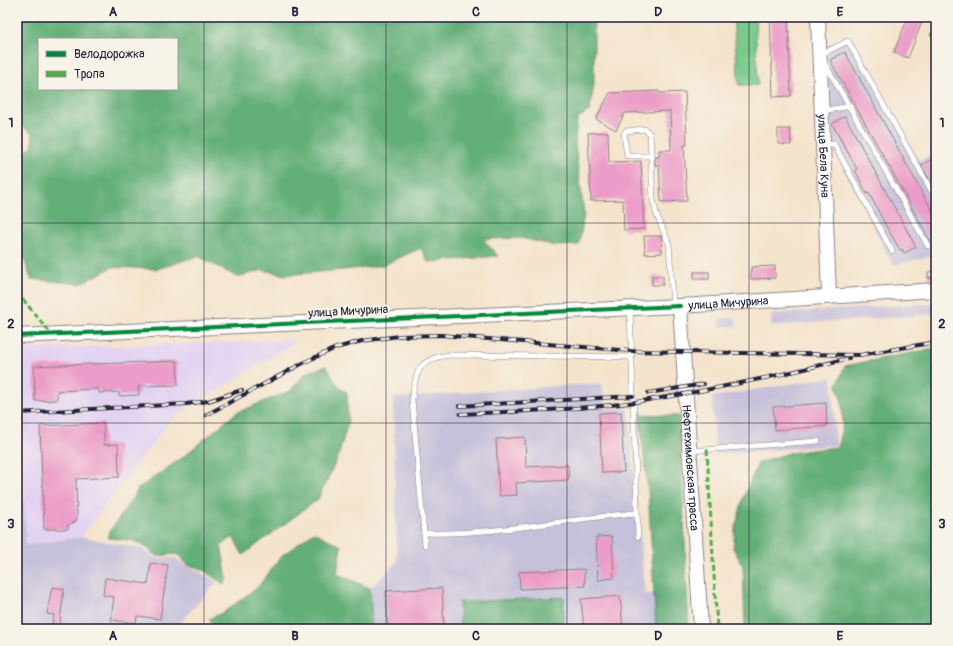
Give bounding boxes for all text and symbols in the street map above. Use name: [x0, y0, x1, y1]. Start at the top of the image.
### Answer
text: A: [109, 4, 118, 20]
text: B: [291, 4, 299, 20]
text: C: [472, 4, 480, 20]
text: D: [654, 4, 662, 20]
text: E: [837, 4, 844, 20]
legend: [38, 38, 178, 90]
text: Велодорожка: [74, 47, 145, 62]
text: Тропа: [74, 67, 105, 82]
street label: улица Бела Куна: [814, 113, 832, 198]
text: 1: [8, 115, 14, 131]
text: 1: [939, 115, 945, 131]
street label: улица Мичурина: [687, 293, 769, 314]
street label: улица Мичурина: [307, 302, 389, 321]
text: 2: [7, 316, 15, 332]
text: 2: [938, 316, 946, 332]
street label: Нефтехимовская трасса: [678, 404, 702, 532]
text: 3: [7, 516, 15, 532]
text: 3: [938, 516, 946, 532]
text: A: [109, 628, 118, 644]
text: B: [291, 628, 299, 644]
text: C: [472, 628, 480, 644]
text: D: [654, 628, 662, 644]
text: E: [837, 628, 844, 644]

